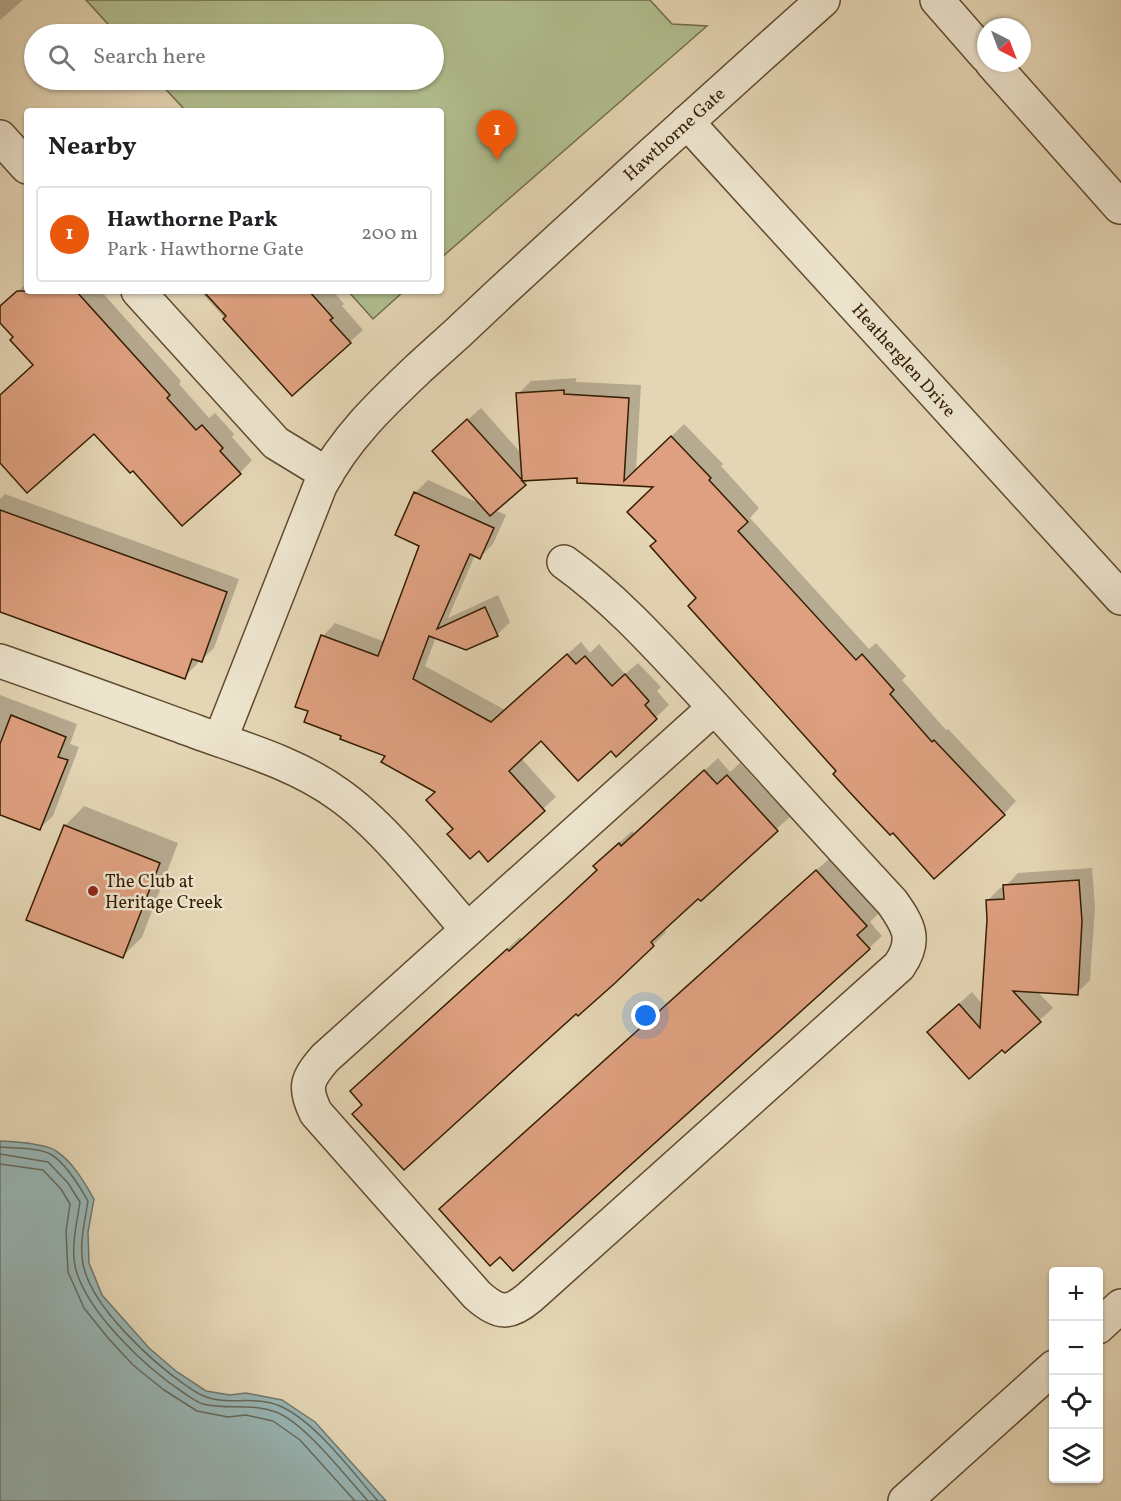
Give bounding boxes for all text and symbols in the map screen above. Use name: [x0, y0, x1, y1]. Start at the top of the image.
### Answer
north arrow: [977, 18, 1031, 72]
search box: [24, 24, 444, 90]
icon: search: [45, 41, 78, 74]
text: Search here: [93, 42, 206, 73]
street label: Hawthorne Gate: [619, 83, 731, 188]
pin: 1: [478, 110, 516, 160]
text: Nearby: [48, 129, 137, 165]
text: Hawthorne Park: [107, 205, 278, 236]
text: 1: [65, 220, 74, 248]
text: 200 m: [361, 220, 418, 248]
text: Park · Hawthorne Gate: [107, 236, 304, 264]
street label: Heatherglen Drive: [845, 299, 961, 423]
place label: The Club at Heritage Creek: [105, 870, 223, 916]
marker: The Club at Heritage Creek: [86, 884, 100, 898]
your location: [631, 1001, 660, 1030]
map controls: [1049, 1267, 1103, 1483]
button: +: [1049, 1267, 1103, 1321]
button: −: [1049, 1321, 1103, 1375]
button: locate: [1049, 1375, 1103, 1429]
button: layers: [1049, 1429, 1103, 1483]

